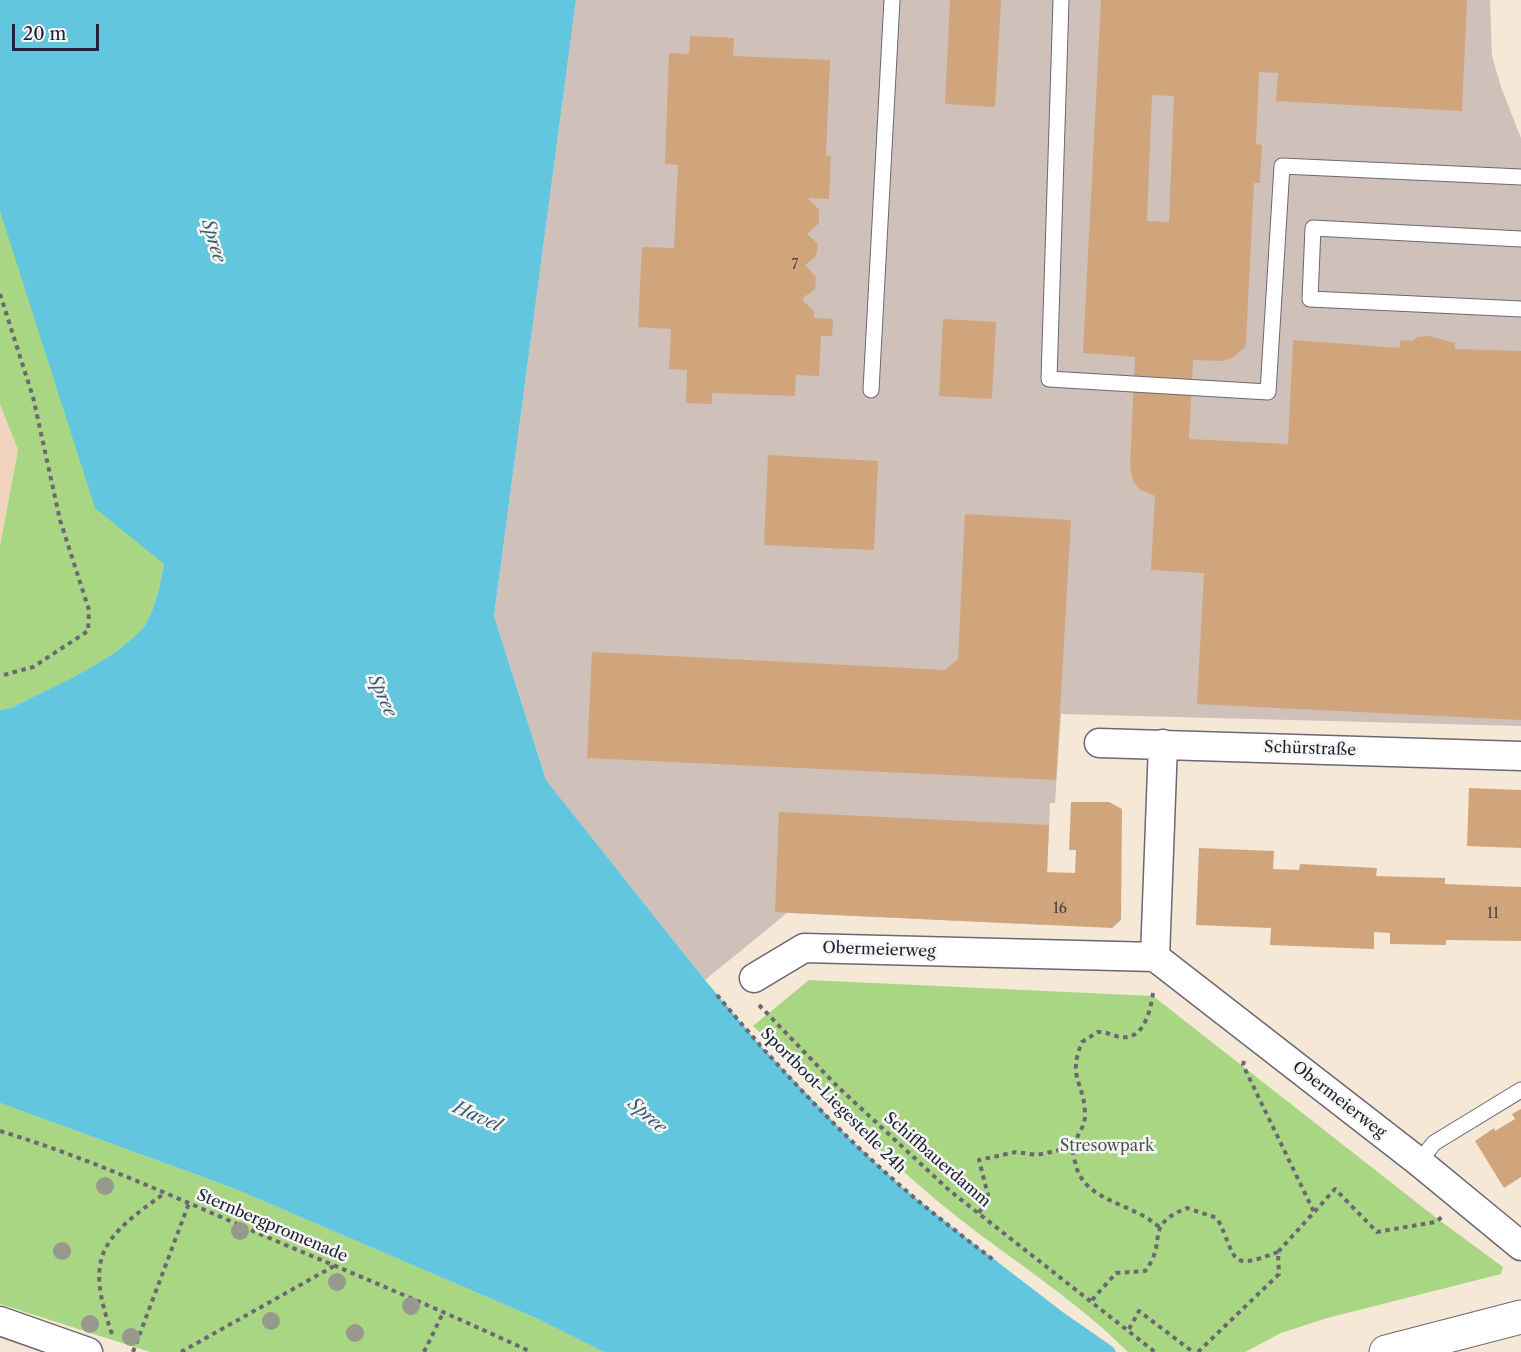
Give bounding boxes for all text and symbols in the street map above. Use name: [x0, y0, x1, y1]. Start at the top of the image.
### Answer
scale bar: [15, 12, 102, 50]
text: 20 m: [23, 23, 66, 45]
water label: Spree: [196, 217, 230, 265]
house number: 7: [792, 257, 798, 273]
water label: Spree: [363, 672, 401, 720]
street label: Schürstraße: [1264, 738, 1356, 760]
house number: 16: [1053, 901, 1067, 917]
house number: 11: [1487, 906, 1499, 922]
street label: Obermeierweg: [822, 938, 936, 962]
street label: Sportboot-Liegestelle 24h: [756, 1024, 910, 1178]
street label: Obermeierweg: [1288, 1058, 1390, 1142]
water label: Spree: [623, 1093, 671, 1139]
water label: Havel: [450, 1097, 504, 1137]
street label: Schiffbauerdamm: [880, 1108, 994, 1212]
park label: Stresowpark: [1060, 1136, 1154, 1156]
street label: Sternbergpromenade: [194, 1186, 350, 1266]

